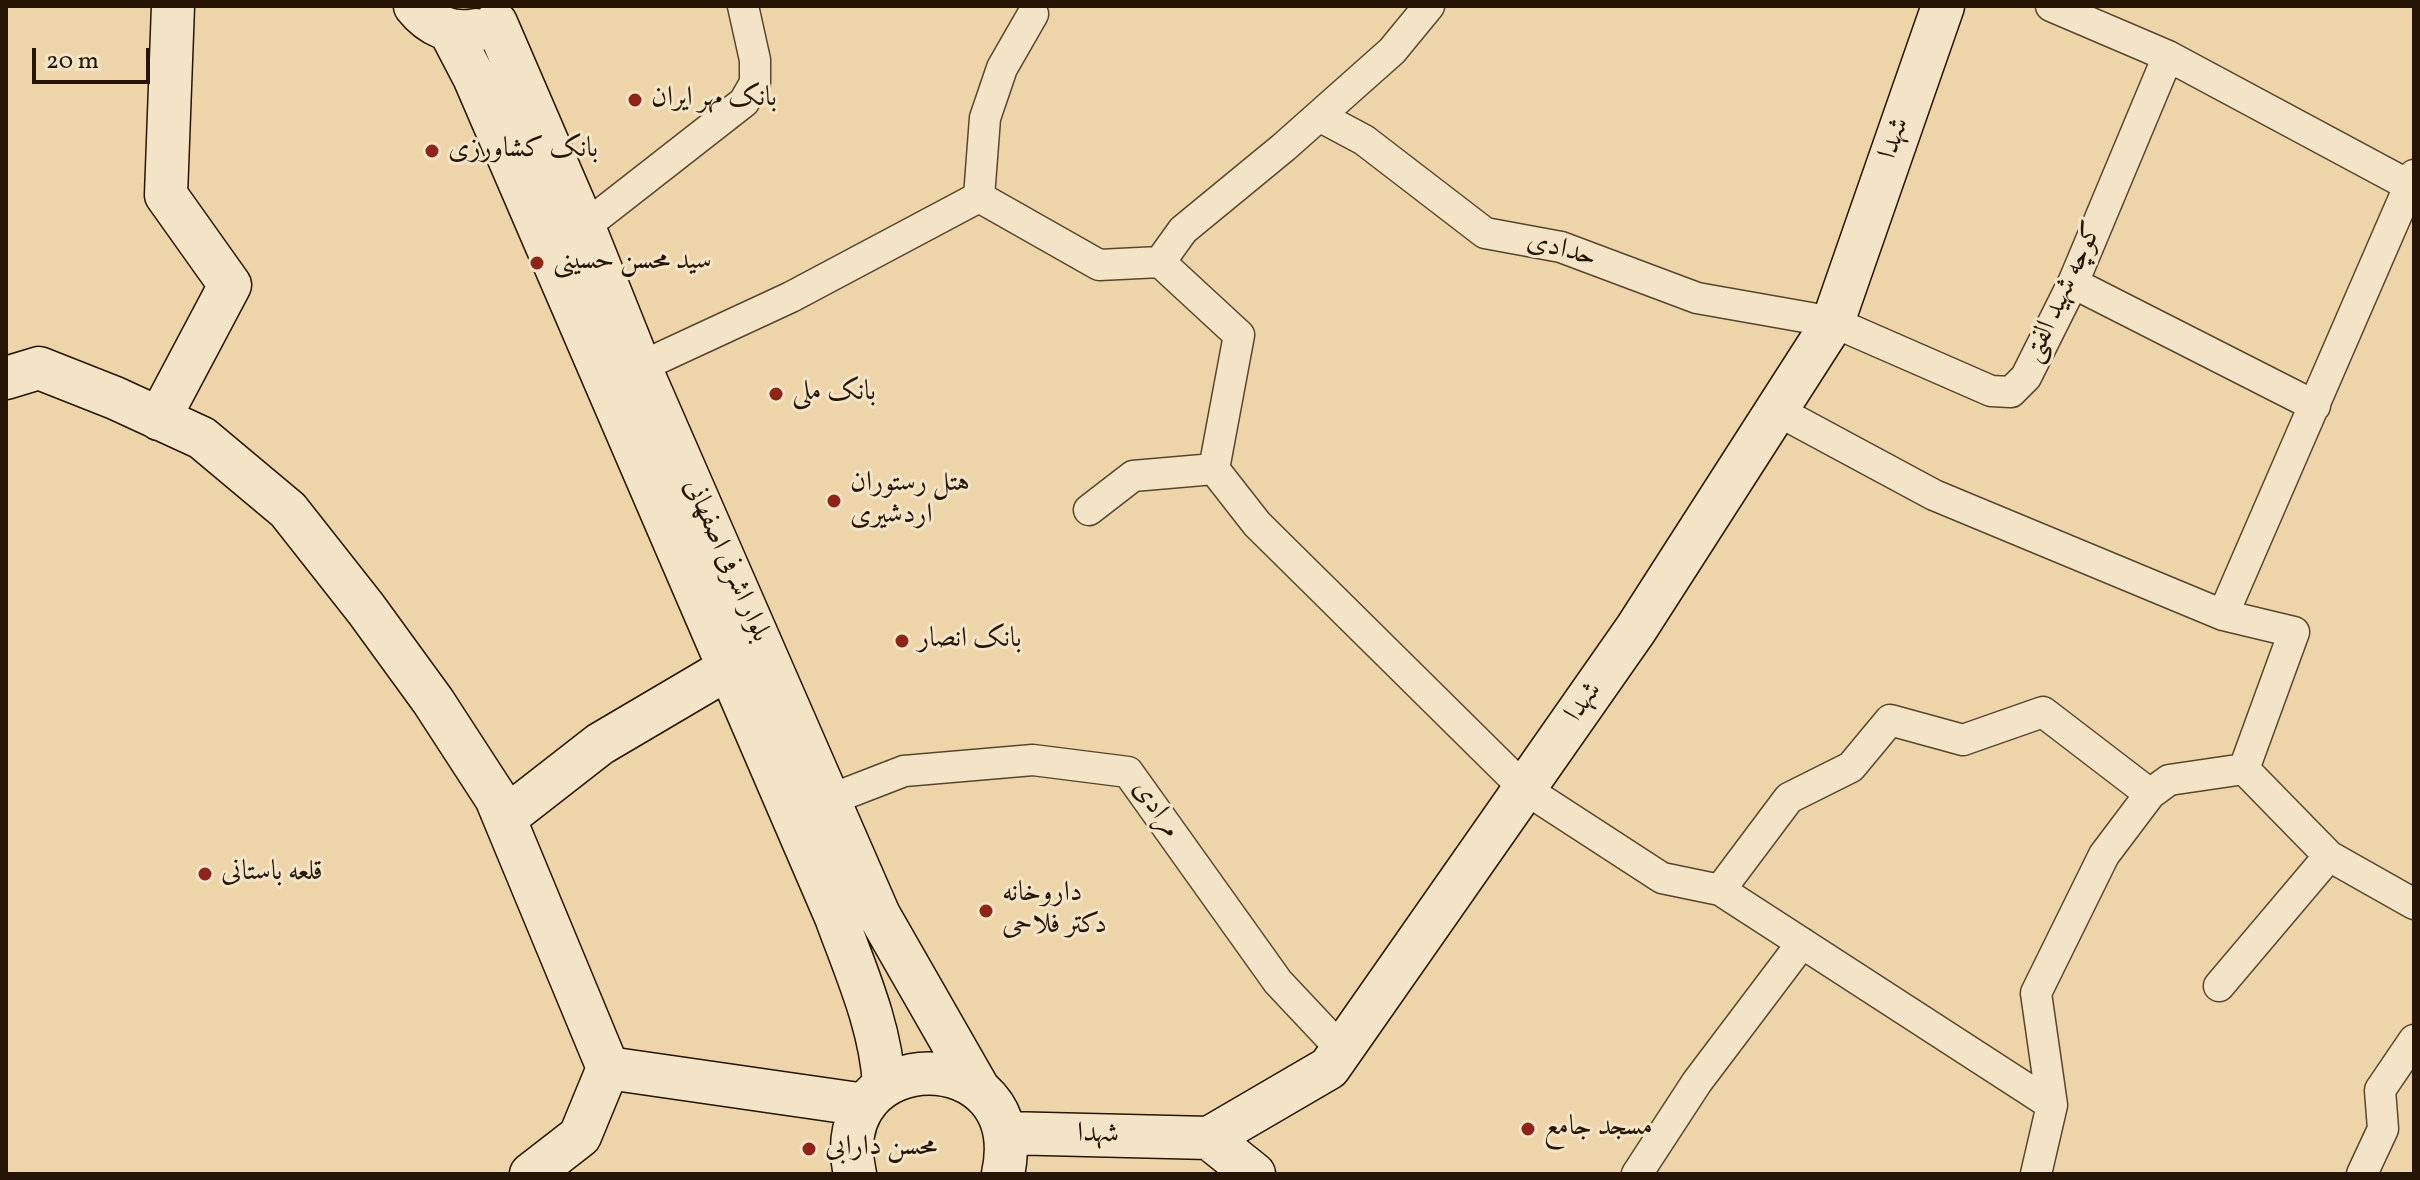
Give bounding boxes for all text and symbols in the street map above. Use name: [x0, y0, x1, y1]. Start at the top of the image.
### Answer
scale bar: [36, 32, 154, 82]
text: 20 m: [46, 45, 99, 79]
place label: بانک مهر ایران: [651, 83, 777, 117]
marker: بانک مهر ایران: [626, 91, 644, 109]
street label: شهدا: [1873, 114, 1919, 164]
place label: بانک کشاورزی: [448, 134, 598, 168]
marker: بانک کشاورزی: [423, 142, 441, 160]
street label: کوچه شهید الفتی: [2018, 217, 2112, 369]
street label: حدادی: [1523, 226, 1599, 276]
place label: سید محسن حسینی: [553, 246, 712, 280]
marker: سید محسن حسینی: [528, 254, 546, 272]
place label: بانک ملی: [792, 377, 876, 411]
marker: بانک ملی: [767, 385, 785, 403]
place label: هتل رستوران اردشیری: [850, 468, 970, 534]
street label: بلوار اشرفی اصفهانی: [674, 474, 776, 648]
marker: هتل رستوران اردشیری: [825, 492, 843, 510]
place label: بانک انصار: [918, 624, 1022, 658]
marker: بانک انصار: [893, 632, 911, 650]
street label: شهدا: [1559, 676, 1611, 730]
street label: مرادی: [1123, 774, 1187, 846]
place label: قلعه باستانی: [221, 857, 323, 891]
marker: قلعه باستانی: [196, 865, 214, 883]
place label: داروخانه دکتر فلاحی: [1002, 878, 1107, 944]
marker: داروخانه دکتر فلاحی: [977, 902, 995, 920]
place label: مسجد جامع: [1544, 1112, 1653, 1146]
street label: شهدا: [1077, 1119, 1119, 1153]
marker: مسجد جامع: [1519, 1120, 1537, 1138]
place label: محسن دارابی: [825, 1132, 937, 1166]
marker: محسن دارابی: [800, 1140, 818, 1158]

